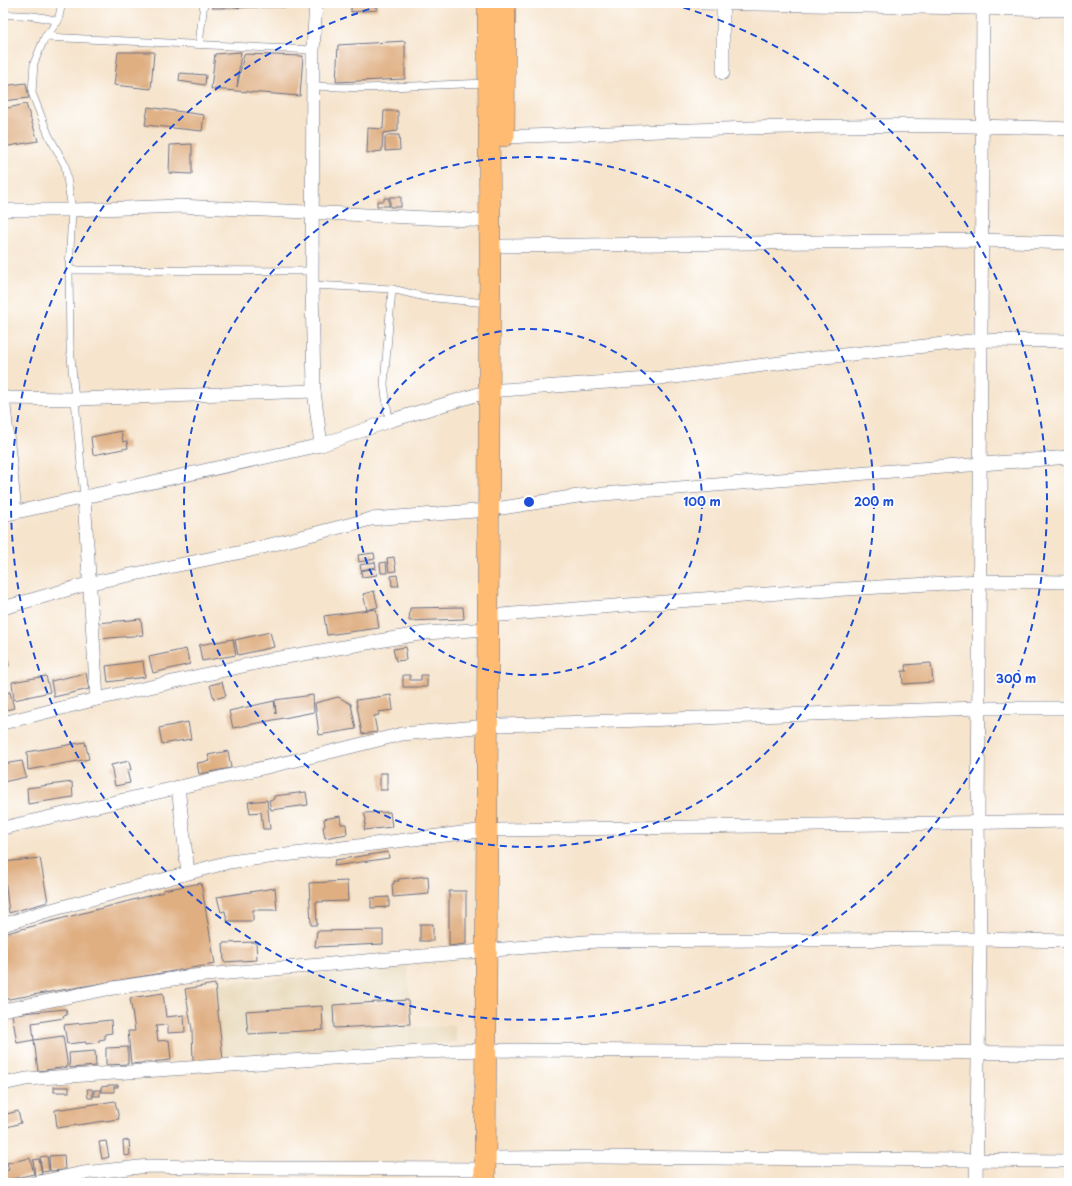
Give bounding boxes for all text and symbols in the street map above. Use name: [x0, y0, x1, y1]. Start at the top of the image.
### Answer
text: 100 m: [683, 492, 721, 510]
text: 200 m: [854, 492, 894, 510]
centre of rings: [522, 495, 536, 509]
text: 300 m: [996, 669, 1036, 687]

